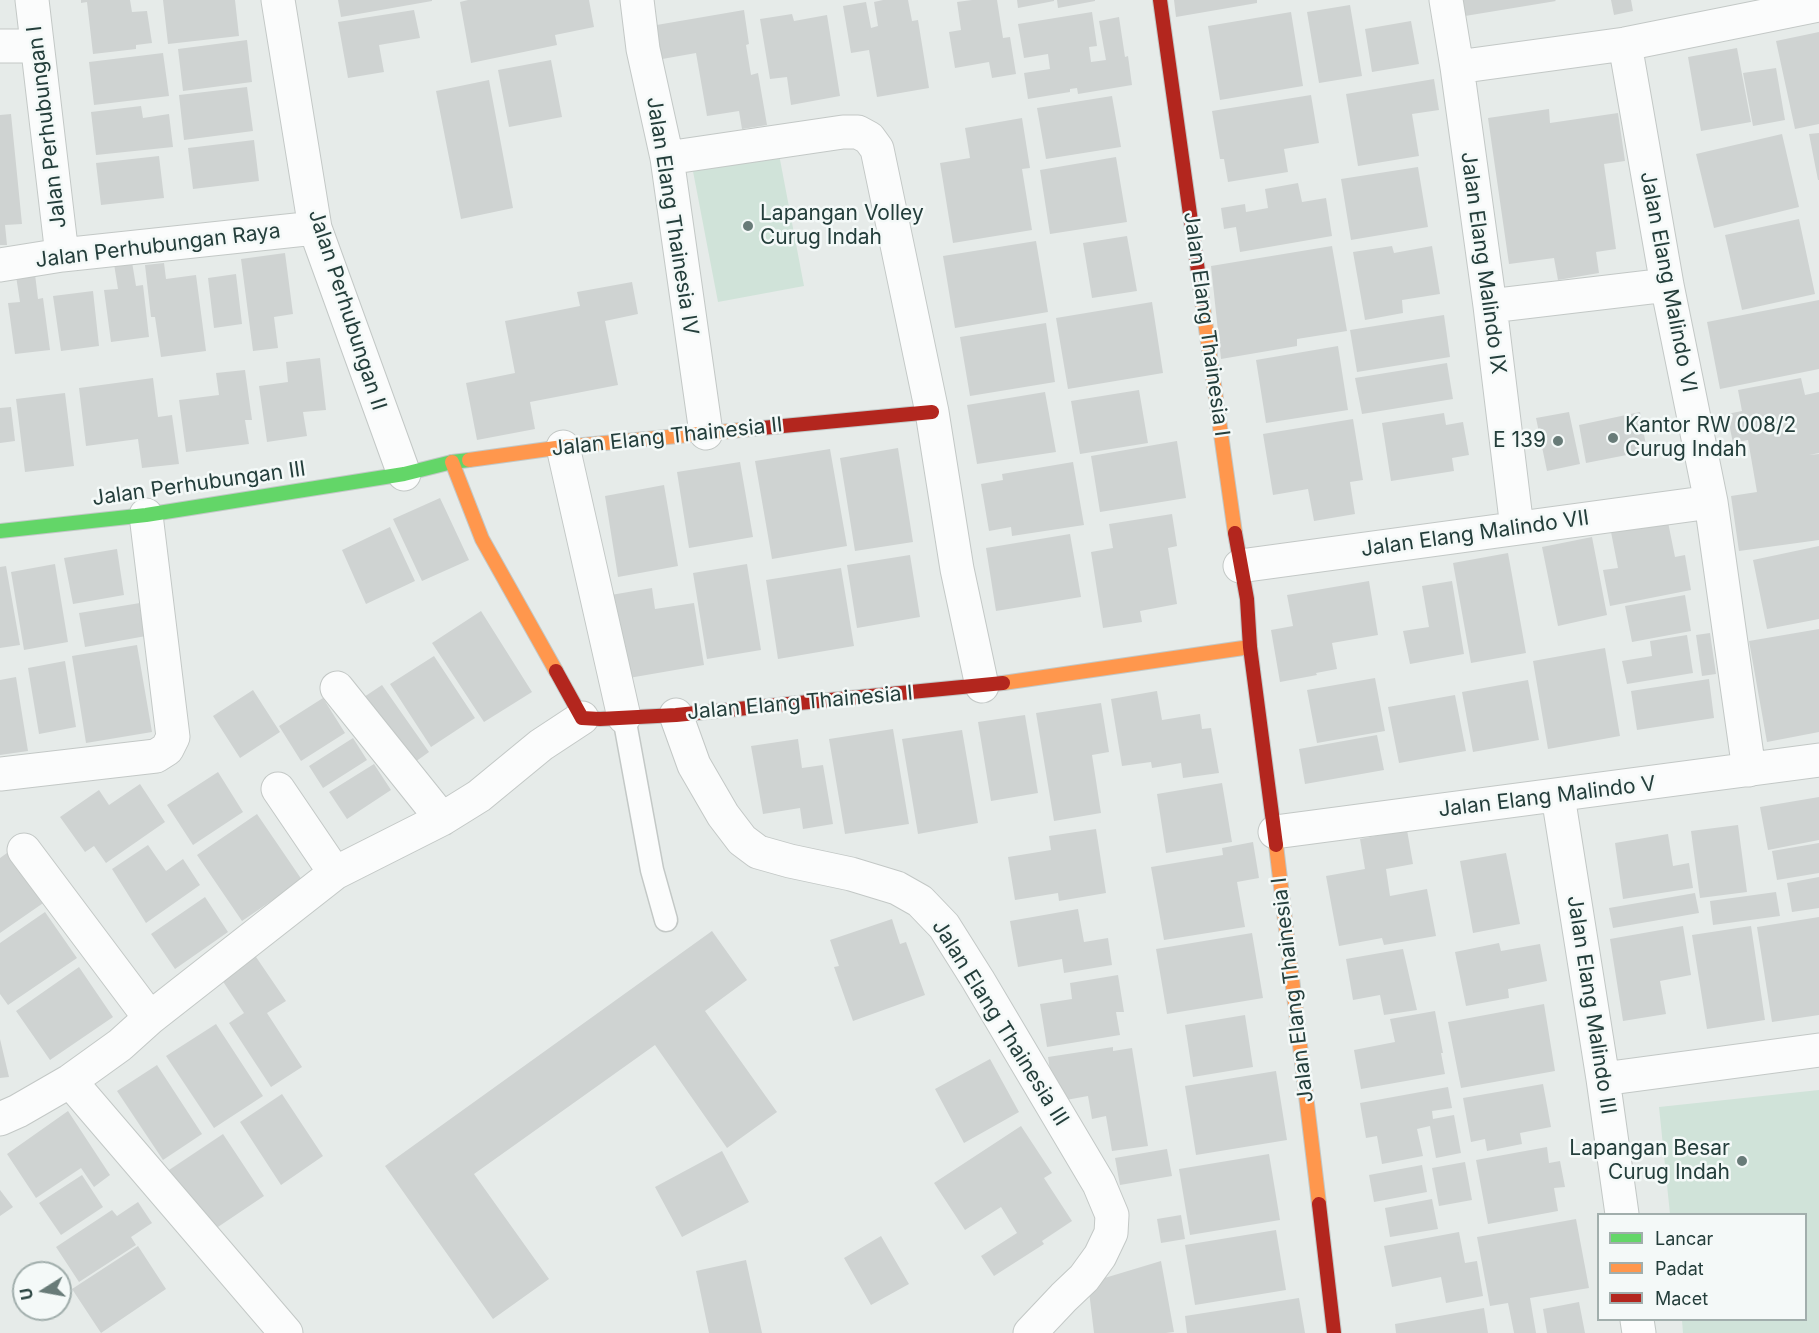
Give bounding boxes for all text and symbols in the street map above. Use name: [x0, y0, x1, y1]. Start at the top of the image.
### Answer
street label: Jalan Perhubungan I: [22, 24, 72, 230]
street label: Jalan Elang Thainesia IV: [641, 95, 703, 337]
street label: Jalan Elang Malindo IX: [1455, 150, 1511, 376]
street label: Jalan Elang Malindo VI: [1634, 169, 1702, 395]
place label: Lapangan Volley Curug Indah: [760, 201, 924, 251]
street label: Jalan Perhubungan II: [303, 206, 391, 414]
street label: Jalan Elang Thainesia I: [1178, 210, 1234, 438]
street label: Jalan Perhubungan Raya: [34, 218, 282, 274]
marker: Lapangan Volley Curug Indah: [741, 219, 755, 233]
street label: Jalan Elang Thainesia II: [550, 412, 784, 462]
place label: Kantor RW 008/2 Curug Indah: [1625, 413, 1796, 463]
place label: E 139: [1493, 428, 1546, 454]
marker: Kantor RW 008/2 Curug Indah: [1606, 431, 1620, 445]
marker: E 139: [1551, 434, 1565, 448]
street label: Jalan Perhubungan III: [91, 457, 307, 511]
street label: Jalan Elang Malindo VII: [1359, 506, 1591, 562]
street label: Jalan Elang Thainesia I: [686, 681, 914, 725]
street label: Jalan Elang Malindo V: [1437, 771, 1657, 823]
street label: Jalan Elang Thainesia I: [1267, 876, 1319, 1104]
street label: Jalan Elang Malindo III: [1561, 894, 1621, 1116]
street label: Jalan Elang Thainesia III: [926, 915, 1074, 1131]
place label: Lapangan Besar Curug Indah: [1569, 1136, 1730, 1186]
marker: Lapangan Besar Curug Indah: [1735, 1154, 1749, 1168]
legend: [1597, 1213, 1807, 1321]
text: Lancar: [1655, 1228, 1713, 1249]
text: Padat: [1655, 1258, 1704, 1279]
north arrow: [12, 1261, 72, 1321]
text: U: [15, 1286, 37, 1302]
text: Macet: [1655, 1288, 1708, 1309]

